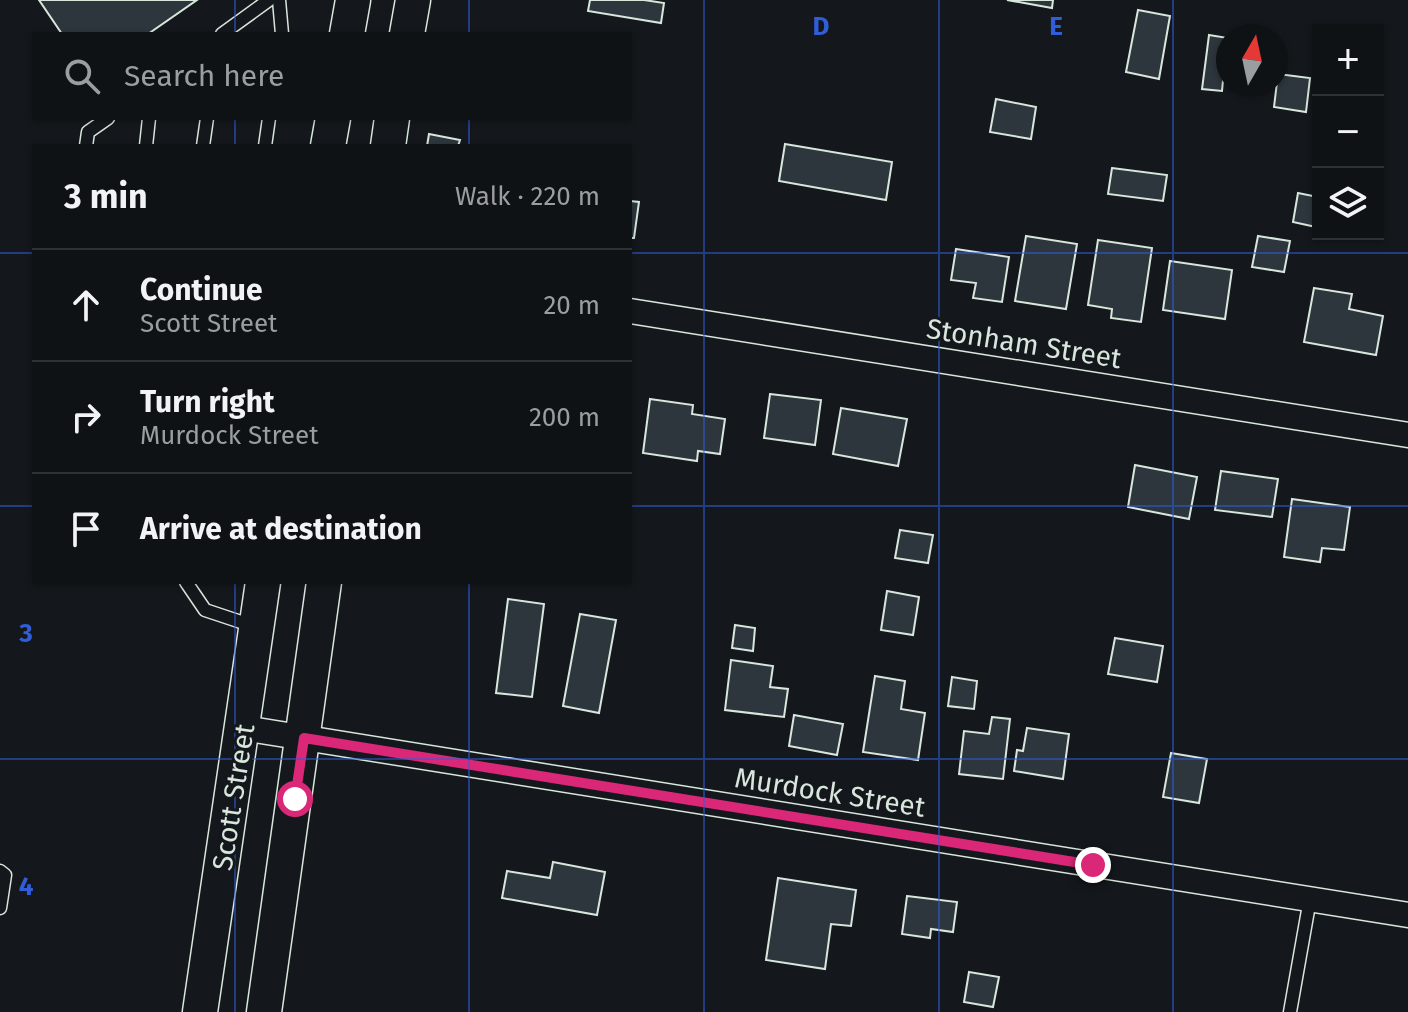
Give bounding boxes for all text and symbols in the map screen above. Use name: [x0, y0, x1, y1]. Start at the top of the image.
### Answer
text: D: [813, 11, 830, 42]
text: E: [1049, 11, 1063, 42]
north arrow: [1216, 24, 1288, 96]
map controls: [1312, 24, 1384, 240]
button: +: [1312, 24, 1384, 96]
search box: [32, 32, 632, 120]
icon: search: [60, 54, 104, 98]
text: Search here: [124, 58, 284, 94]
button: −: [1312, 96, 1384, 168]
button: layers: [1312, 168, 1384, 240]
text: 3 min: [64, 176, 148, 217]
text: Walk · 220 m: [455, 181, 600, 212]
text: Continue: [140, 272, 263, 308]
icon: ahead: [64, 283, 108, 327]
text: 20 m: [543, 290, 600, 321]
text: Scott Street: [140, 308, 277, 339]
street label: Stonham Street: [924, 312, 1125, 375]
text: Turn right: [140, 384, 275, 420]
icon: right: [64, 395, 108, 439]
text: 200 m: [529, 402, 600, 433]
text: Murdock Street: [140, 420, 319, 451]
icon: arrive: [64, 507, 108, 551]
text: Arrive at destination: [140, 511, 422, 547]
text: 3: [18, 618, 33, 649]
street label: Scott Street: [206, 721, 262, 873]
street label: Murdock Street: [732, 761, 928, 824]
route start: [277, 781, 313, 817]
route end: [1075, 847, 1111, 883]
text: 4: [19, 871, 34, 902]

